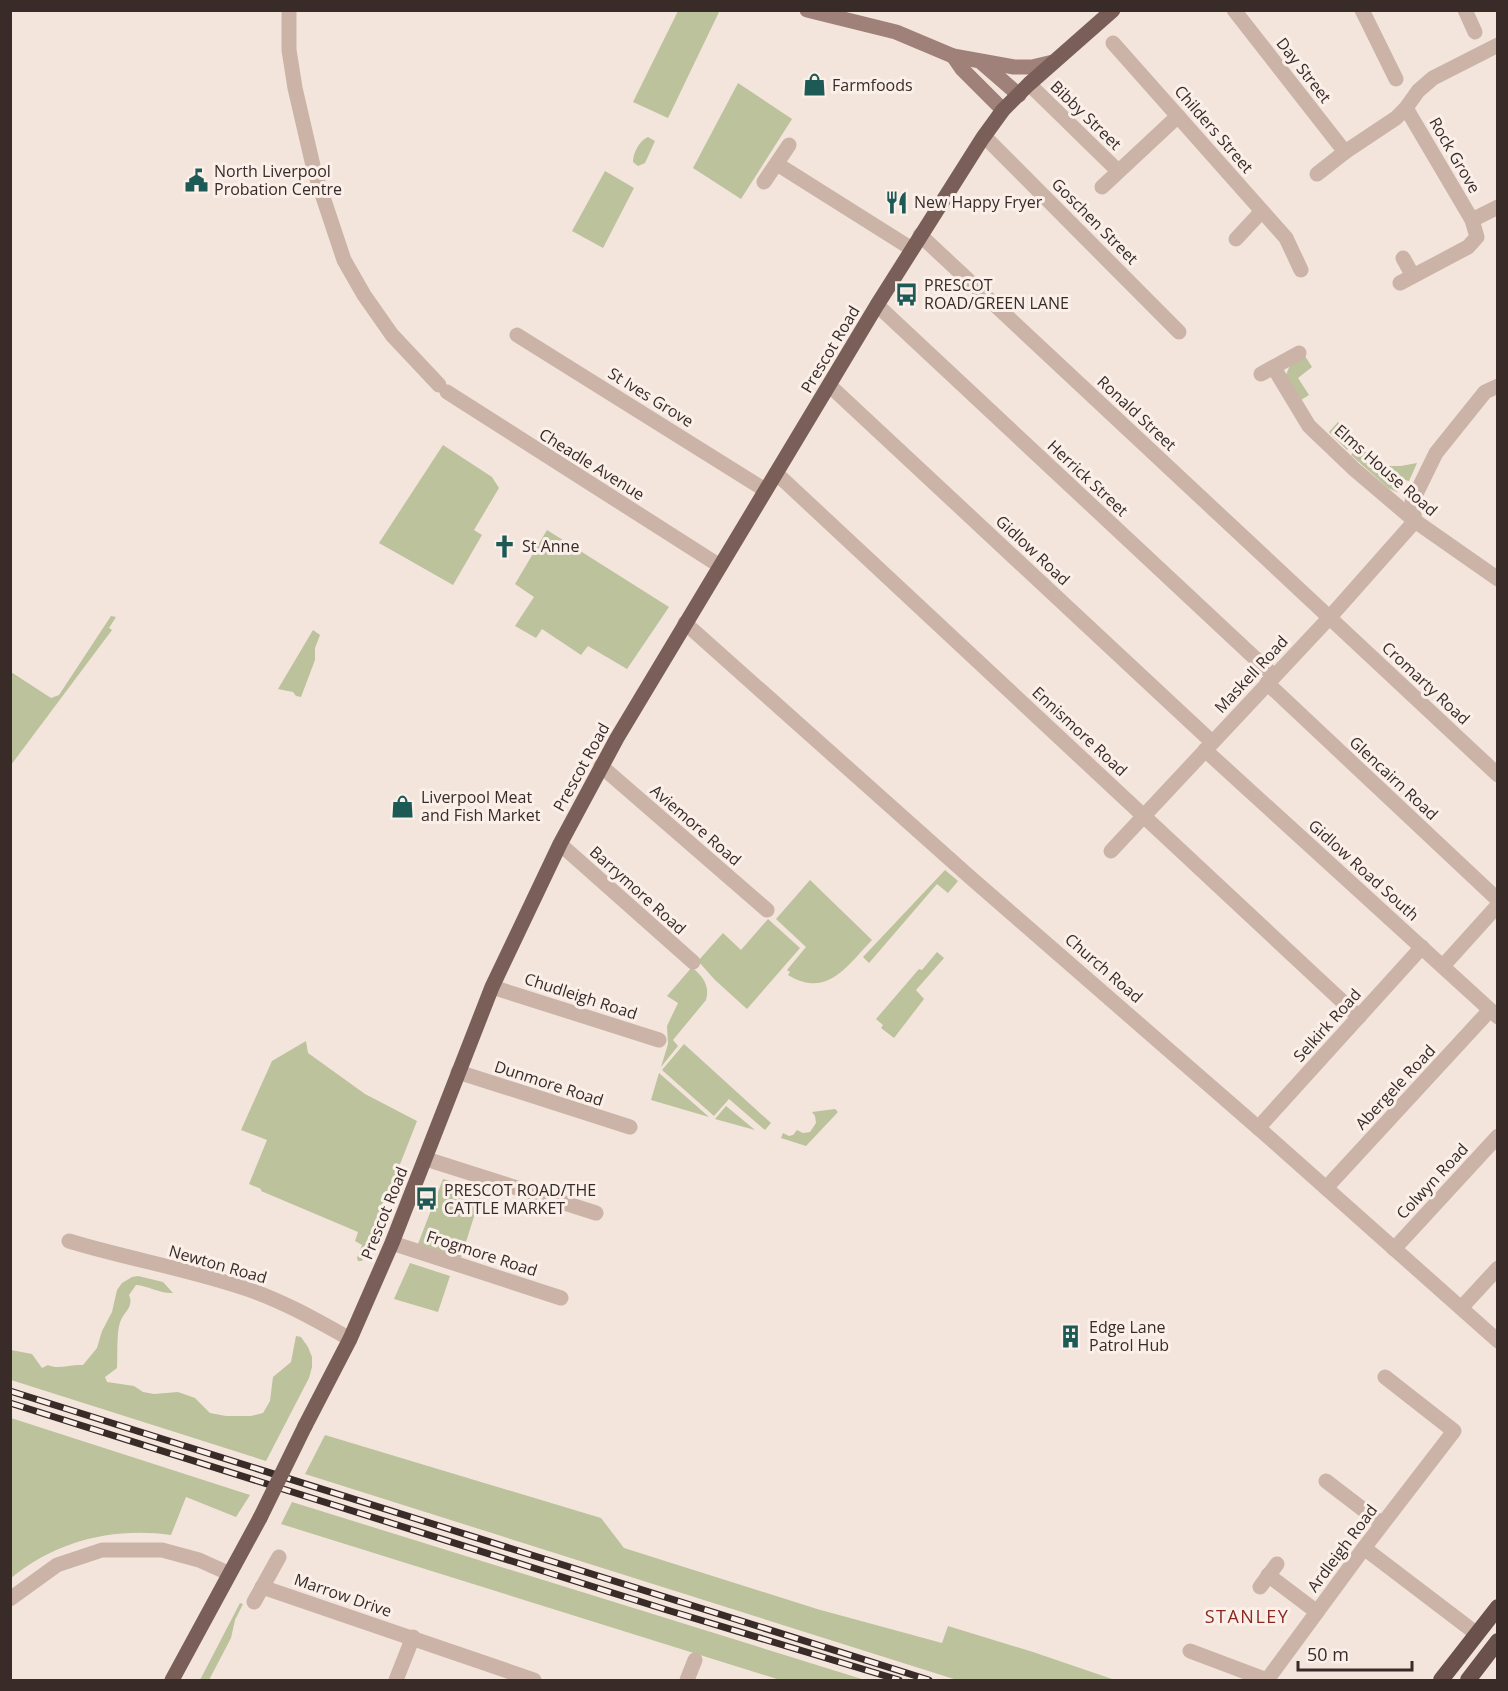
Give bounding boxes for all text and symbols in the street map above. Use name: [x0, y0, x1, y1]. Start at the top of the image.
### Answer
street label: Day Street: [1272, 33, 1337, 107]
shop icon: Farmfoods: [801, 72, 827, 98]
place label: Farmfoods: [832, 74, 913, 96]
street label: Bibby Street: [1046, 76, 1127, 155]
street label: Childers Street: [1170, 80, 1258, 178]
street label: Rock Grove: [1424, 113, 1486, 197]
place label: North Liverpool Probation Centre: [214, 160, 342, 200]
public building icon: North Liverpool Probation Centre: [183, 167, 209, 193]
street label: Goschen Street: [1047, 173, 1143, 269]
restaurant icon: New Happy Fryer: [883, 189, 909, 215]
place label: New Happy Fryer: [914, 191, 1043, 213]
place label: PRESCOT ROAD/GREEN LANE: [924, 274, 1069, 314]
bus stop icon: PRESCOT ROAD/GREEN LANE: [893, 281, 919, 307]
street label: Prescot Road: [795, 301, 865, 397]
street label: St Ives Grove: [604, 362, 698, 432]
street label: Ronald Street: [1093, 371, 1182, 456]
street label: Elms House Road: [1330, 419, 1442, 521]
street label: Cheadle Avenue: [535, 423, 649, 505]
street label: Herrick Street: [1043, 435, 1133, 521]
street label: Gidlow Road: [991, 510, 1075, 590]
church icon: St Anne: [491, 533, 517, 559]
place label: St Anne: [522, 535, 579, 557]
street label: Maskell Road: [1209, 630, 1293, 718]
street label: Cromarty Road: [1377, 637, 1475, 729]
street label: Ennismore Road: [1028, 681, 1132, 781]
street label: Prescot Road: [548, 719, 614, 815]
street label: Glencairn Road: [1345, 731, 1443, 825]
street label: Aviemore Road: [646, 779, 746, 871]
place label: Liverpool Meat and Fish Market: [421, 786, 541, 826]
shop icon: Liverpool Meat and Fish Market: [390, 793, 416, 819]
street label: Gidlow Road South: [1304, 814, 1424, 926]
street label: Barrymore Road: [585, 841, 691, 939]
street label: Church Road: [1061, 928, 1147, 1008]
street label: Chudleigh Road: [522, 967, 640, 1025]
street label: Selkirk Road: [1288, 984, 1366, 1066]
street label: Abergele Road: [1350, 1040, 1440, 1134]
street label: Dunmore Road: [492, 1055, 606, 1111]
street label: Colwyn Road: [1391, 1138, 1473, 1224]
street label: Prescot Road: [355, 1163, 413, 1263]
place label: PRESCOT ROAD/THE CATTLE MARKET: [444, 1179, 596, 1219]
bus stop icon: PRESCOT ROAD/THE CATTLE MARKET: [413, 1186, 439, 1212]
street label: Frogmore Road: [424, 1225, 540, 1281]
street label: Newton Road: [166, 1240, 270, 1288]
place label: Edge Lane Patrol Hub: [1089, 1316, 1169, 1356]
building icon: Edge Lane Patrol Hub: [1058, 1323, 1084, 1349]
street label: Ardleigh Road: [1302, 1500, 1382, 1596]
street label: Marrow Drive: [291, 1568, 395, 1622]
district label: STANLEY: [1205, 1604, 1289, 1628]
scale bar: [1298, 1634, 1412, 1672]
text: 50 m: [1307, 1642, 1349, 1666]

